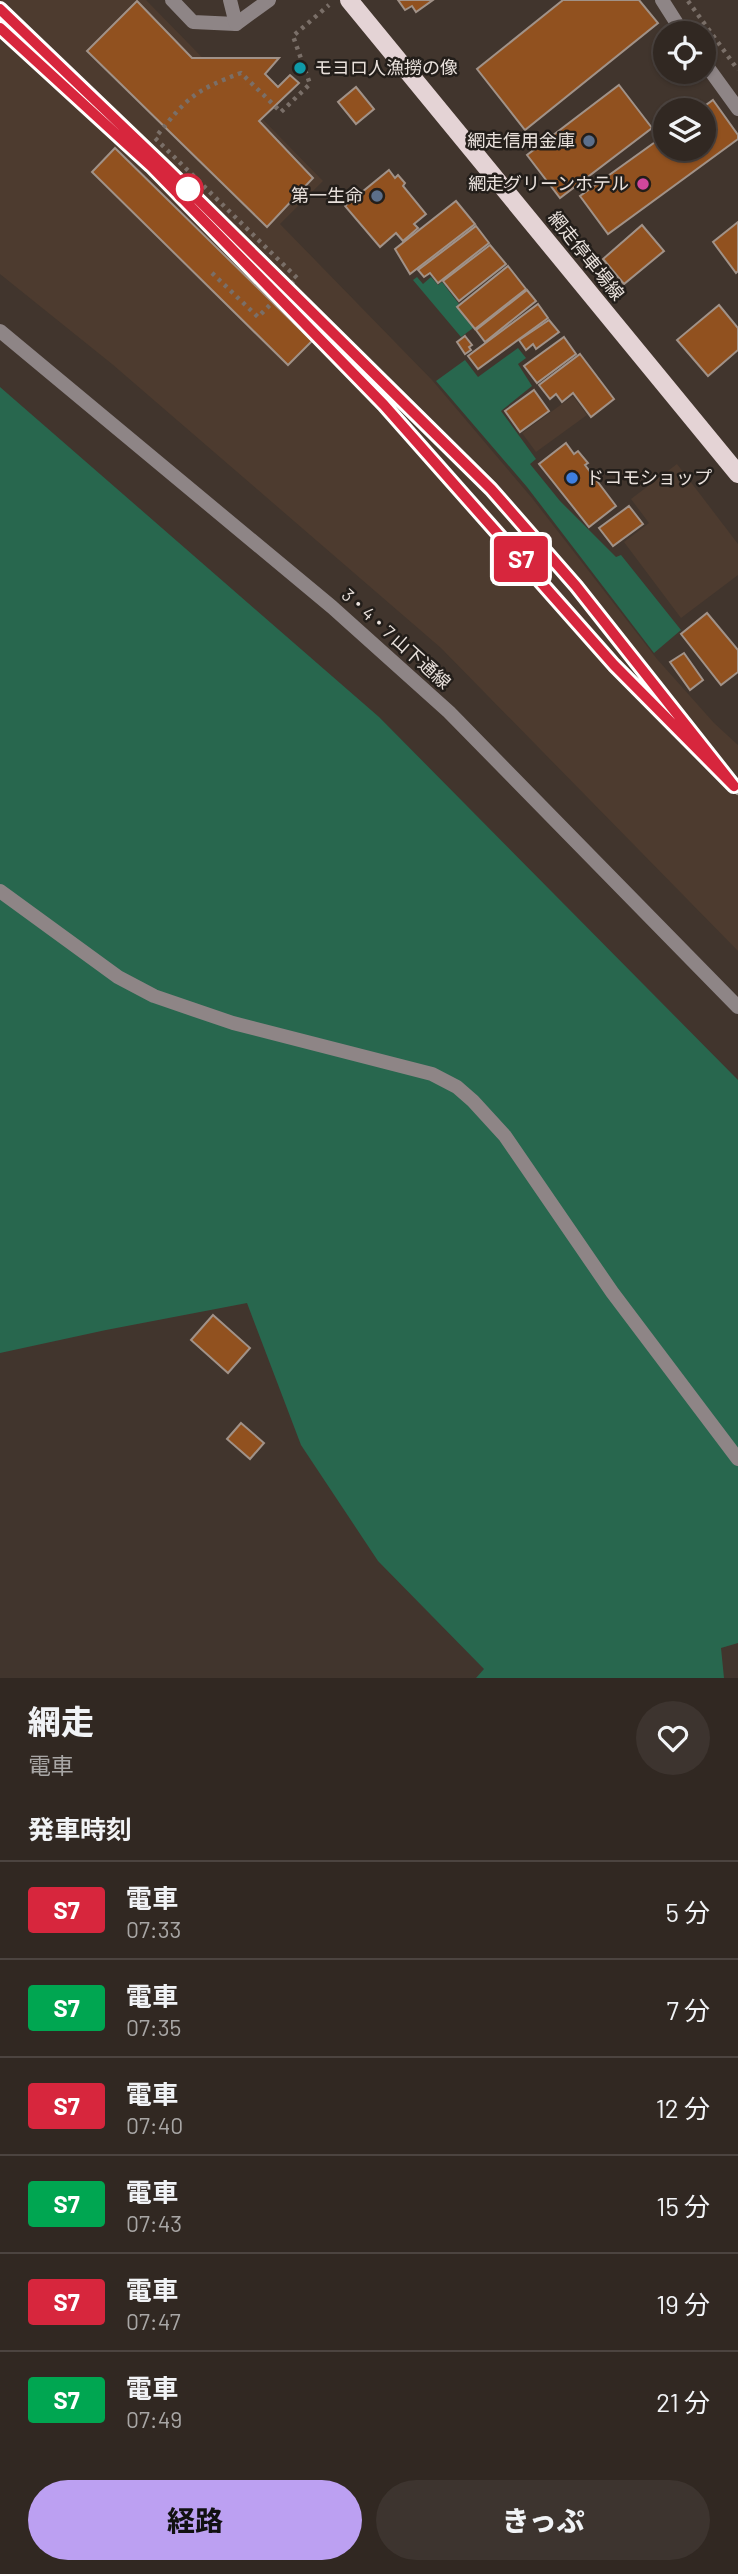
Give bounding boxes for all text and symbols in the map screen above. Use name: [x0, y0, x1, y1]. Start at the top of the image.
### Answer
map controls: [653, 21, 716, 161]
button: locate: [653, 21, 716, 84]
place label: モヨロ人漁撈の像: [314, 56, 458, 78]
marker: モヨロ人漁撈の像: [292, 60, 308, 76]
button: layers: [653, 98, 716, 161]
place label: 網走信用金庫: [467, 129, 575, 151]
marker: 網走信用金庫: [581, 133, 597, 149]
place label: 網走グリーンホテル: [468, 172, 629, 194]
unlabelled marker: [173, 174, 203, 204]
marker: 網走グリーンホテル: [635, 176, 651, 192]
place label: 第一生命: [291, 184, 363, 206]
marker: 第一生命: [369, 188, 385, 204]
street label: 網走停車場線: [544, 206, 629, 304]
place label: ドコモショップ: [586, 466, 712, 488]
marker: ドコモショップ: [564, 470, 580, 486]
line badge: S7: [490, 536, 552, 582]
text: S7: [508, 544, 534, 573]
street label: 3・4・7 山下通線: [338, 583, 456, 693]
text: 網走: [28, 1701, 94, 1741]
button: heart: [636, 1701, 710, 1775]
text: 電車: [28, 1751, 74, 1779]
text: 発車時刻: [28, 1813, 132, 1844]
text: 電車: [126, 1882, 178, 1913]
text: S7: [53, 1895, 80, 1924]
text: 5 分: [665, 1896, 710, 1927]
text: 07:33: [126, 1915, 181, 1943]
text: 電車: [126, 1980, 178, 2011]
text: S7: [53, 1993, 80, 2022]
text: 7 分: [667, 1994, 710, 2025]
text: 07:35: [126, 2013, 181, 2041]
text: 電車: [126, 2078, 178, 2109]
text: S7: [53, 2091, 80, 2120]
text: 12 分: [656, 2092, 710, 2123]
text: 07:40: [126, 2111, 183, 2139]
text: 電車: [126, 2176, 178, 2207]
text: S7: [53, 2189, 80, 2218]
text: 15 分: [656, 2190, 710, 2221]
text: 07:43: [126, 2209, 182, 2237]
text: 電車: [126, 2274, 178, 2305]
text: S7: [53, 2287, 80, 2316]
text: 19 分: [656, 2288, 710, 2319]
text: 07:47: [126, 2307, 181, 2335]
text: 電車: [126, 2372, 178, 2403]
text: S7: [53, 2385, 80, 2414]
text: 21 分: [656, 2386, 710, 2417]
text: 07:49: [126, 2405, 182, 2433]
button: 経路: [28, 2480, 362, 2560]
button: きっぷ: [376, 2480, 710, 2560]

